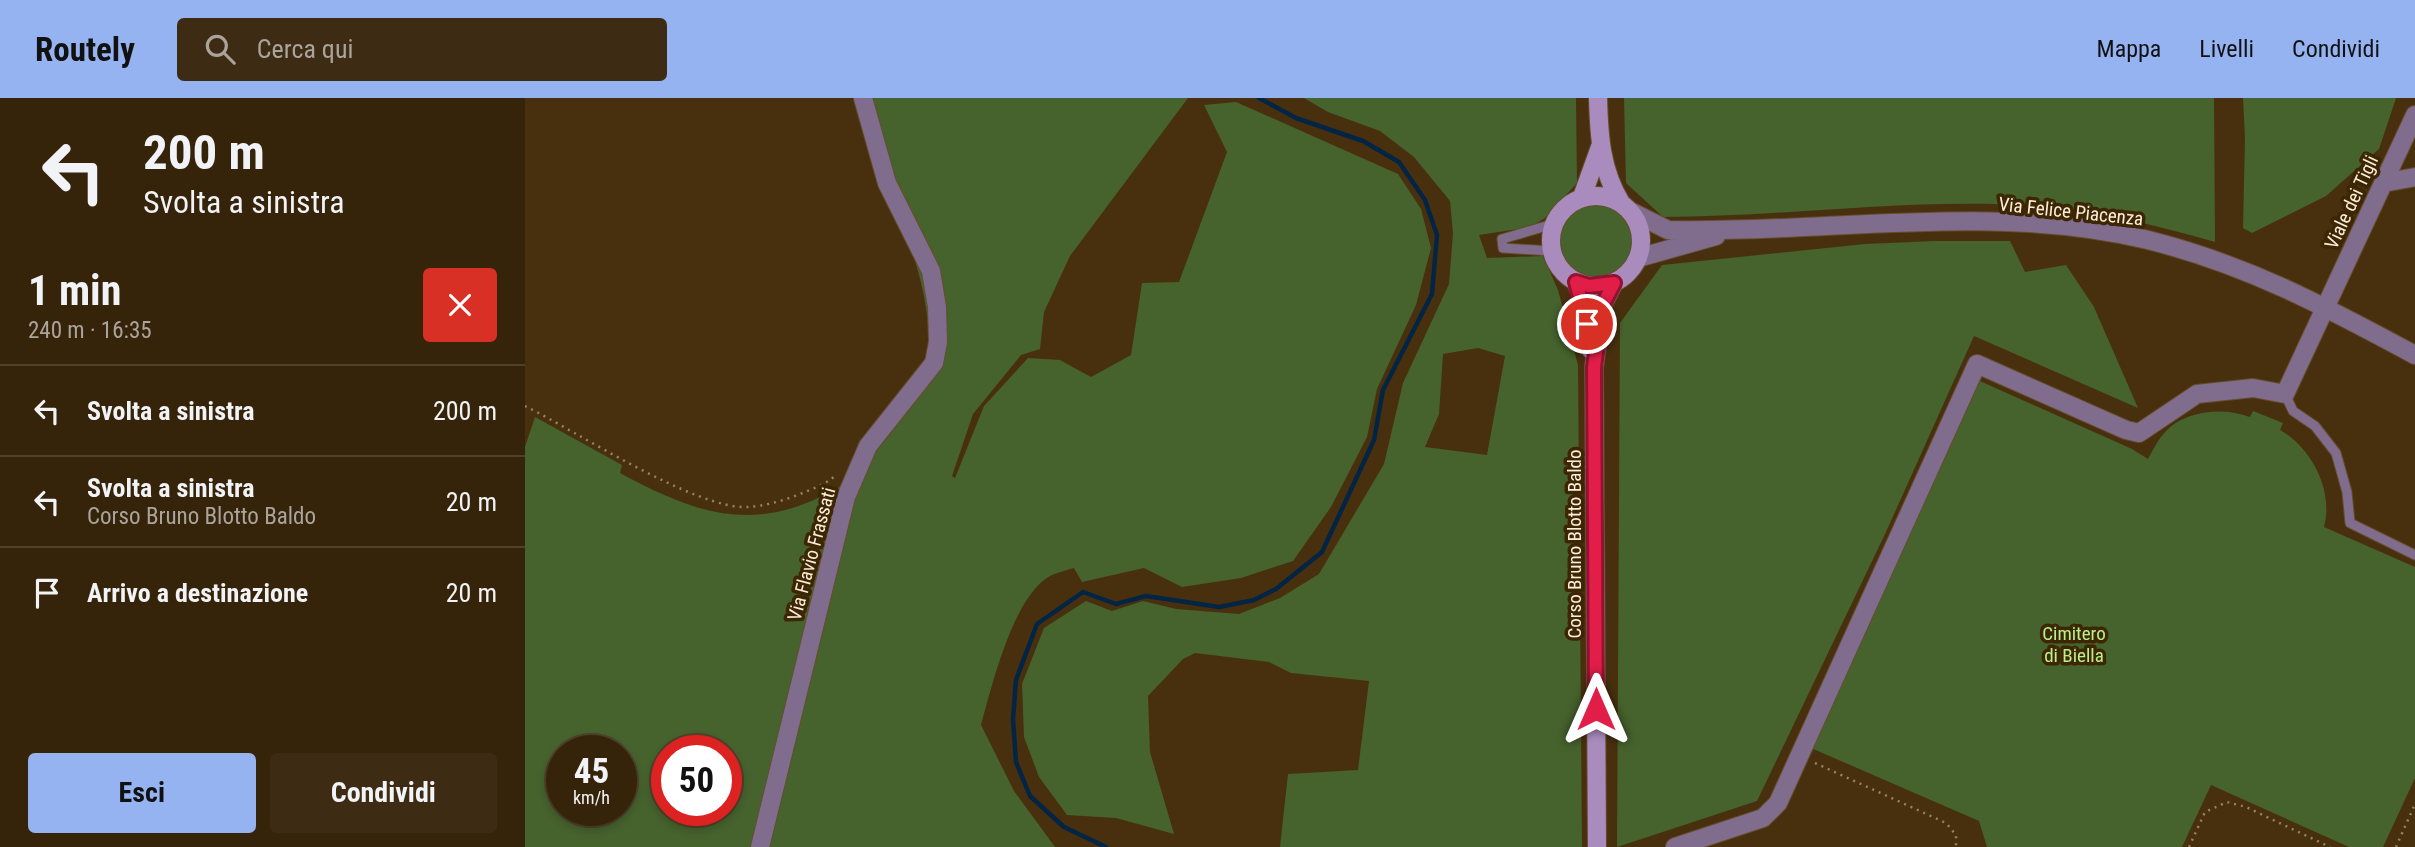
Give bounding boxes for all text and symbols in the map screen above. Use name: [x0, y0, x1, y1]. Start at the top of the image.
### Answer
search box: [177, 18, 667, 81]
text: Routely: [35, 30, 135, 69]
icon: search: [201, 30, 239, 68]
text: Cerca qui: [257, 34, 353, 64]
text: Mappa: [2097, 35, 2161, 63]
text: Livelli: [2199, 35, 2254, 63]
text: Condividi: [2292, 35, 2380, 63]
text: 200 m: [143, 124, 265, 181]
icon: left: [28, 126, 119, 217]
street label: Viale dei Tigli: [2320, 152, 2383, 253]
text: Svolta a sinistra: [143, 183, 345, 221]
street label: Via Felice Piacenza: [1997, 192, 2144, 231]
text: 1 min: [28, 266, 121, 315]
button: close: [423, 268, 497, 342]
pin: [1557, 294, 1617, 354]
icon: arrive: [1568, 305, 1606, 343]
text: 240 m · 16:35: [28, 317, 152, 344]
icon: left: [28, 392, 66, 430]
text: Svolta a sinistra: [87, 396, 254, 426]
text: 200 m: [433, 396, 497, 426]
street label: Corso Bruno Blotto Baldo: [1563, 449, 1586, 639]
text: Svolta a sinistra: [87, 473, 254, 503]
icon: left: [28, 483, 66, 521]
street label: Via Flavio Frassati: [783, 485, 840, 623]
text: 20 m: [446, 487, 497, 517]
text: Corso Bruno Blotto Baldo: [87, 503, 316, 530]
icon: arrive: [28, 574, 66, 612]
text: Arrivo a destinazione: [87, 578, 308, 608]
text: 20 m: [446, 578, 497, 608]
park label: Cimitero di Biella: [2042, 622, 2106, 667]
position arrow: [1559, 672, 1633, 746]
speed limit sign: 50: [651, 735, 742, 826]
text: 45: [574, 751, 609, 792]
button: Esci: [28, 753, 256, 833]
button: Condividi: [270, 753, 497, 833]
text: km/h: [573, 787, 610, 808]

